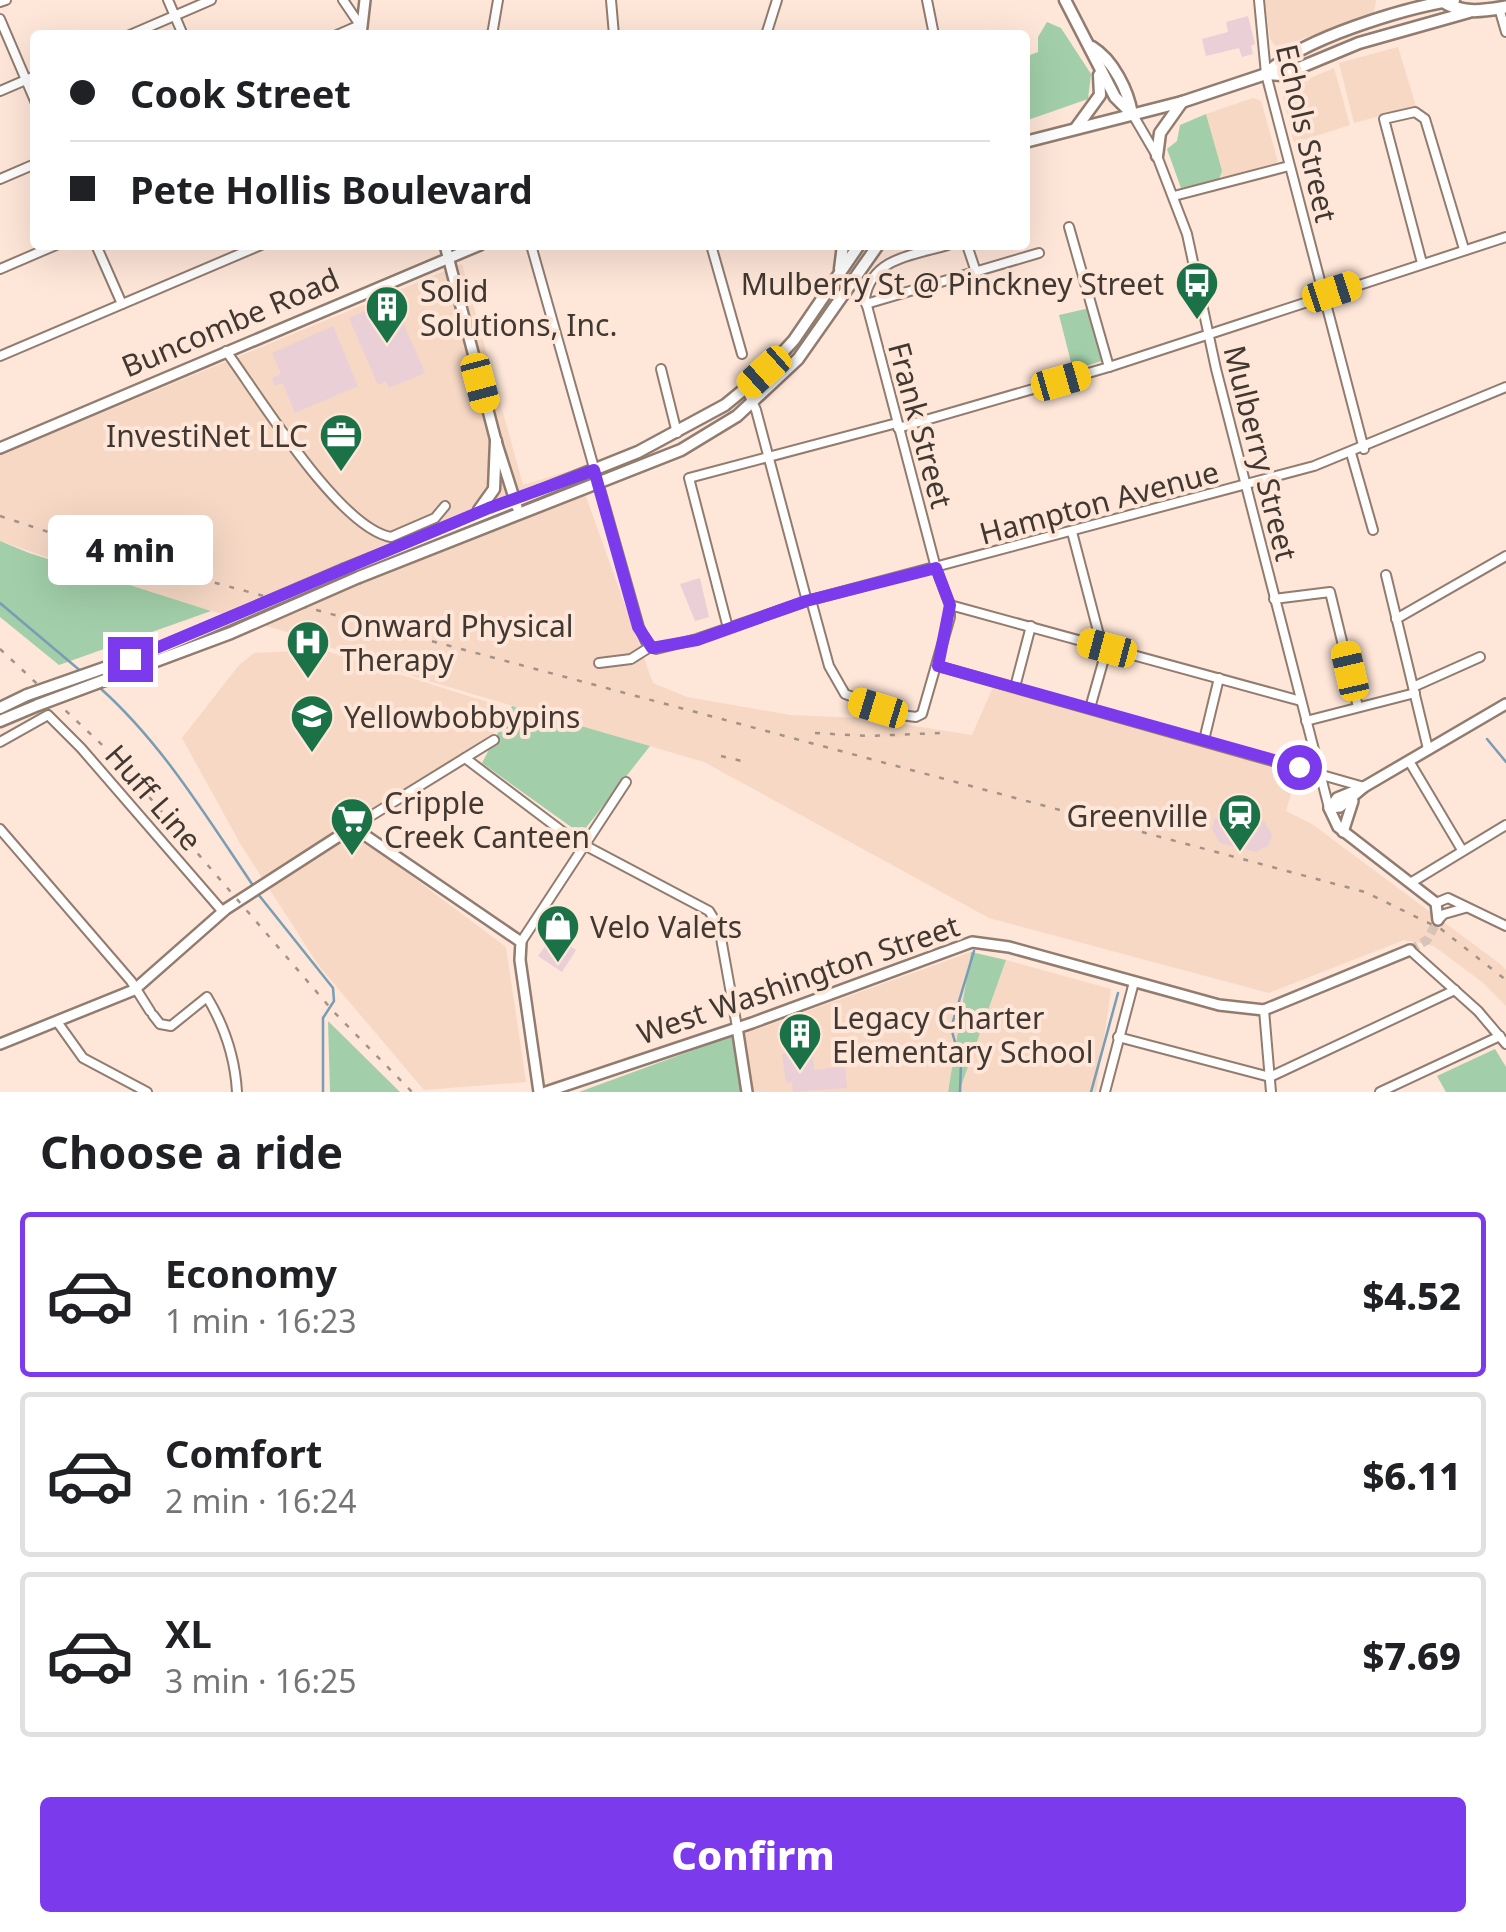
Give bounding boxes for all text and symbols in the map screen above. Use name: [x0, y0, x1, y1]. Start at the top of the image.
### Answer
street label: Echols Street: [1267, 40, 1347, 226]
text: Cook Street: [130, 67, 351, 119]
text: Pete Hollis Boulevard: [130, 163, 533, 215]
street label: Buncombe Road: [115, 258, 345, 386]
bus stop icon: Mulberry St @ Pinckney Street: [1174, 260, 1220, 321]
place label: Mulberry St @ Pinckney Street: [741, 263, 1164, 304]
car: [1299, 268, 1365, 316]
place label: Solid Solutions, Inc.: [420, 270, 618, 345]
building icon: Solid Solutions, Inc.: [364, 284, 410, 345]
street label: Frank Street: [879, 337, 963, 513]
car: [732, 341, 796, 403]
street label: Mulberry Street: [1214, 341, 1308, 565]
car: [458, 350, 502, 416]
car: [1028, 358, 1094, 404]
office icon: InvestiNet LLC: [318, 412, 364, 473]
place label: InvestiNet LLC: [106, 415, 308, 456]
street label: Hampton Avenue: [975, 450, 1223, 554]
callout: 4 min: [48, 514, 212, 584]
text: 4 min: [86, 528, 175, 571]
place label: Onward Physical Therapy: [340, 605, 574, 680]
hospital icon: Onward Physical Therapy: [285, 619, 331, 680]
car: [1074, 626, 1140, 670]
route end: [108, 637, 153, 682]
car: [1329, 638, 1371, 704]
car: [845, 685, 911, 731]
school or university icon: Yellowbobbypins: [289, 693, 335, 754]
place label: Yellowbobbypins: [344, 696, 580, 737]
street label: Huff Line: [96, 735, 212, 859]
route start: [1277, 745, 1322, 790]
place label: Cripple Creek Canteen: [384, 782, 590, 857]
station icon: Greenville: [1217, 792, 1263, 853]
place label: Greenville: [1067, 795, 1208, 836]
supermarket icon: Cripple Creek Canteen: [329, 796, 375, 857]
shop icon: Velo Valets: [535, 903, 581, 964]
street label: West Washington Street: [631, 905, 965, 1053]
place label: Velo Valets: [590, 906, 742, 947]
place label: Legacy Charter Elementary School: [832, 997, 1093, 1072]
building icon: Legacy Charter Elementary School: [777, 1011, 823, 1072]
text: Choose a ride: [40, 1121, 343, 1182]
text: Economy: [165, 1247, 337, 1299]
icon: car: [45, 1250, 135, 1340]
text: $4.52: [1362, 1269, 1461, 1321]
text: 1 min · 16:23: [165, 1299, 357, 1342]
text: Comfort: [165, 1427, 322, 1479]
icon: car: [45, 1430, 135, 1520]
text: $6.11: [1362, 1449, 1461, 1501]
text: 2 min · 16:24: [165, 1479, 357, 1522]
text: XL: [165, 1607, 212, 1659]
icon: car: [45, 1610, 135, 1700]
text: $7.69: [1362, 1629, 1461, 1681]
text: 3 min · 16:25: [165, 1659, 357, 1702]
button: Confirm: [40, 1797, 1466, 1912]

